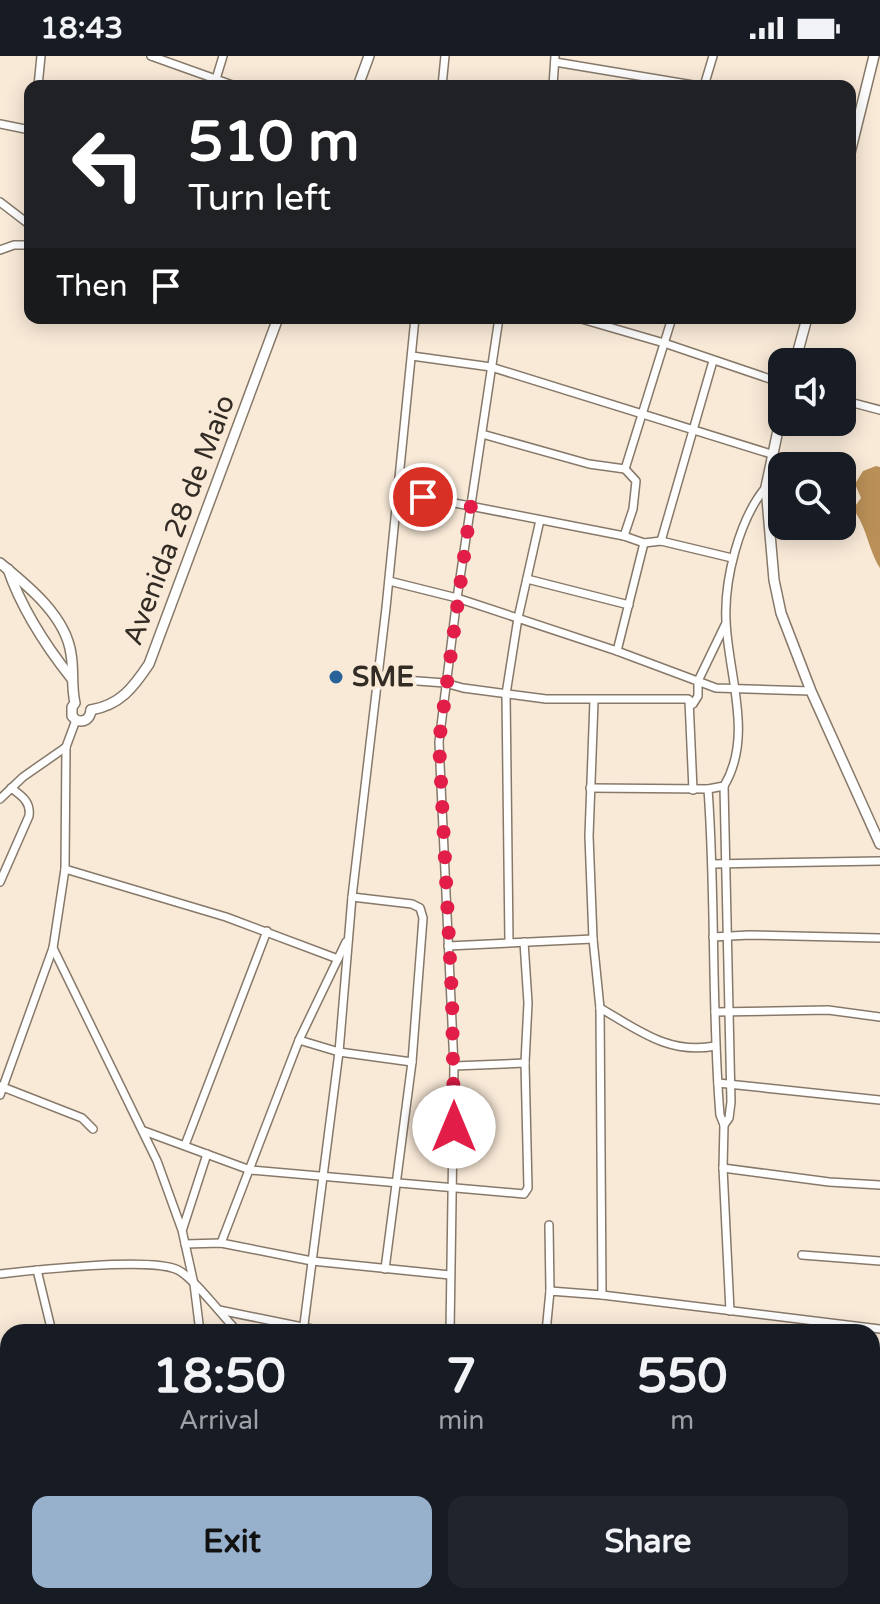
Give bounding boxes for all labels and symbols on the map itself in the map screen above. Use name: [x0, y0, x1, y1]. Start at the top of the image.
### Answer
street label: Avenida 28 de Maio: [116, 390, 242, 650]
pin: [389, 463, 457, 531]
place label: SME: [352, 660, 414, 694]
marker: SME: [327, 668, 345, 686]
position arrow: [412, 1085, 496, 1169]

